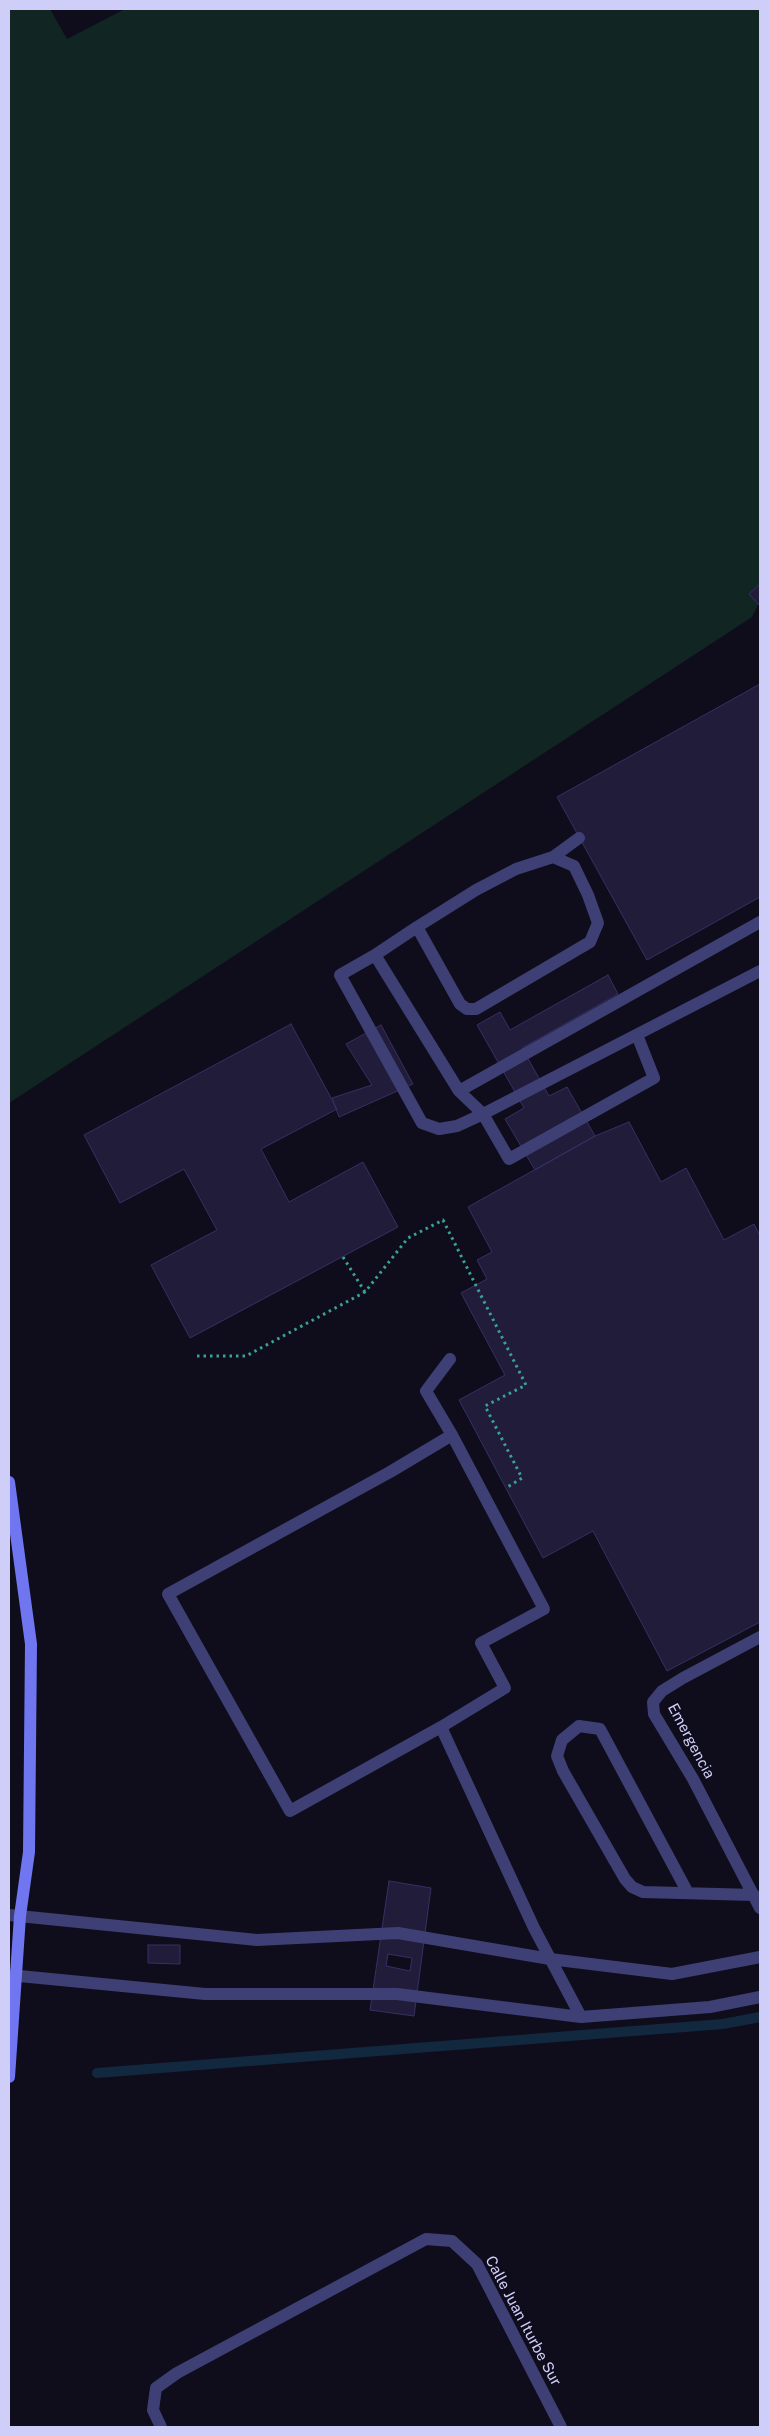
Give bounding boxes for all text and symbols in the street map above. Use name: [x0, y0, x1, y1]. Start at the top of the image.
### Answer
street label: Emergencia: [664, 1700, 718, 1782]
street label: Calle Juan Iturbe Sur: [481, 2253, 565, 2389]

